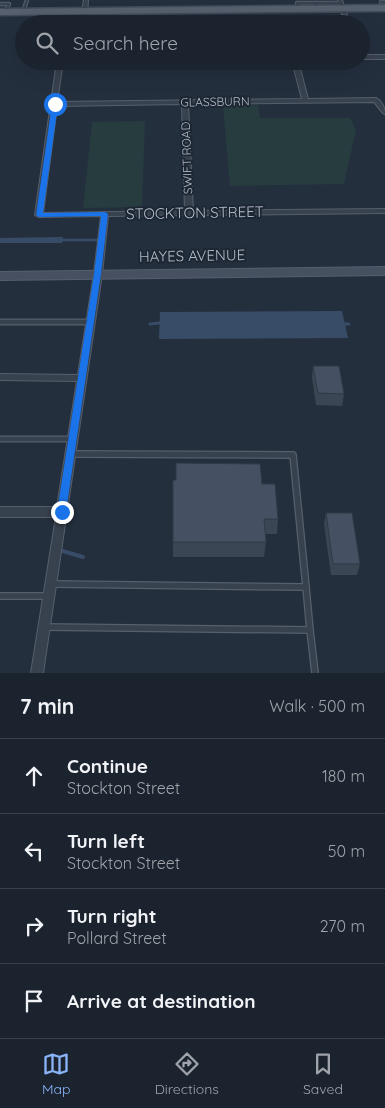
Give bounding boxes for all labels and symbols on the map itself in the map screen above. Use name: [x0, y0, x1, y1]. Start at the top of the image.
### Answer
route start: [44, 93, 67, 116]
street label: GLASSBURN: [180, 93, 250, 110]
street label: SWIFT ROAD: [178, 121, 195, 194]
street label: STOCKTON STREET: [126, 202, 264, 223]
street label: HAYES AVENUE: [139, 245, 245, 266]
route end: [51, 501, 74, 524]

